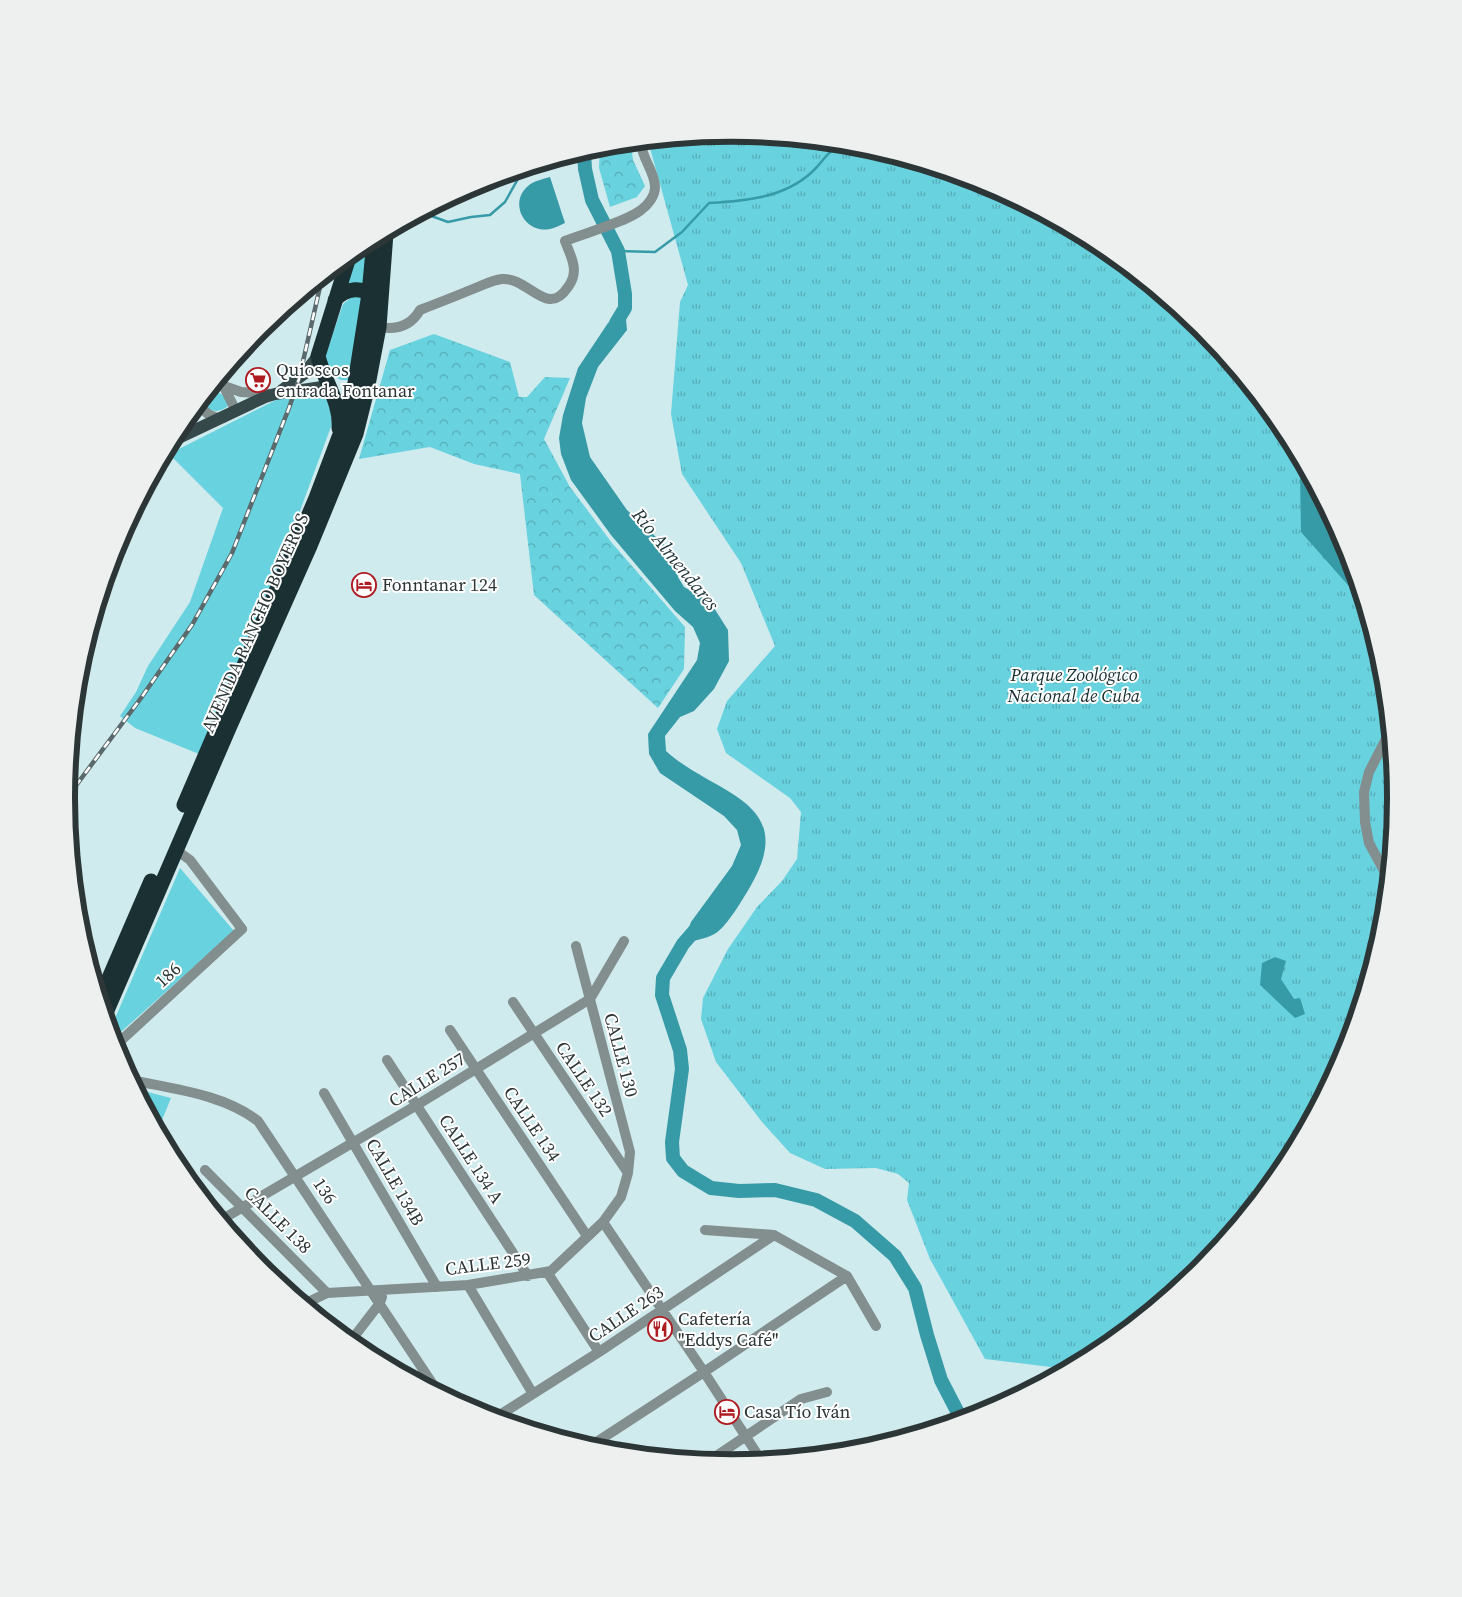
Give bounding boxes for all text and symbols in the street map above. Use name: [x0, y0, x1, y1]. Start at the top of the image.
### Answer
place label: Quioscos entrada Fontanar: [276, 357, 415, 403]
supermarket icon: Quioscos entrada Fontanar: [245, 367, 271, 393]
water label: Río Almendares: [626, 502, 725, 616]
street label: AVENIDA RANCHO BOYEROS: [195, 509, 314, 736]
hotel icon: Fonntanar 124: [351, 572, 377, 598]
place label: Fonntanar 124: [382, 572, 497, 597]
park label: Parque Zoológico Nacional de Cuba: [1007, 662, 1141, 708]
street label: 186: [149, 956, 186, 993]
street label: CALLE 130: [598, 1010, 645, 1100]
street label: CALLE 132: [550, 1036, 619, 1121]
street label: CALLE 257: [384, 1046, 470, 1113]
street label: CALLE 134: [498, 1081, 567, 1166]
street label: CALLE 134 A: [433, 1109, 510, 1208]
street label: CALLE 134B: [360, 1133, 431, 1230]
street label: 136: [308, 1173, 343, 1209]
street label: CALLE 138: [239, 1180, 318, 1259]
street label: CALLE 259: [444, 1246, 532, 1281]
street label: CALLE 263: [583, 1279, 668, 1348]
place label: Cafetería "Eddys Café": [678, 1306, 778, 1352]
restaurant icon: Cafetería "Eddys Café": [647, 1316, 673, 1342]
hotel icon: Casa Tío Iván: [714, 1399, 740, 1425]
place label: Casa Tío Iván: [744, 1399, 850, 1424]

